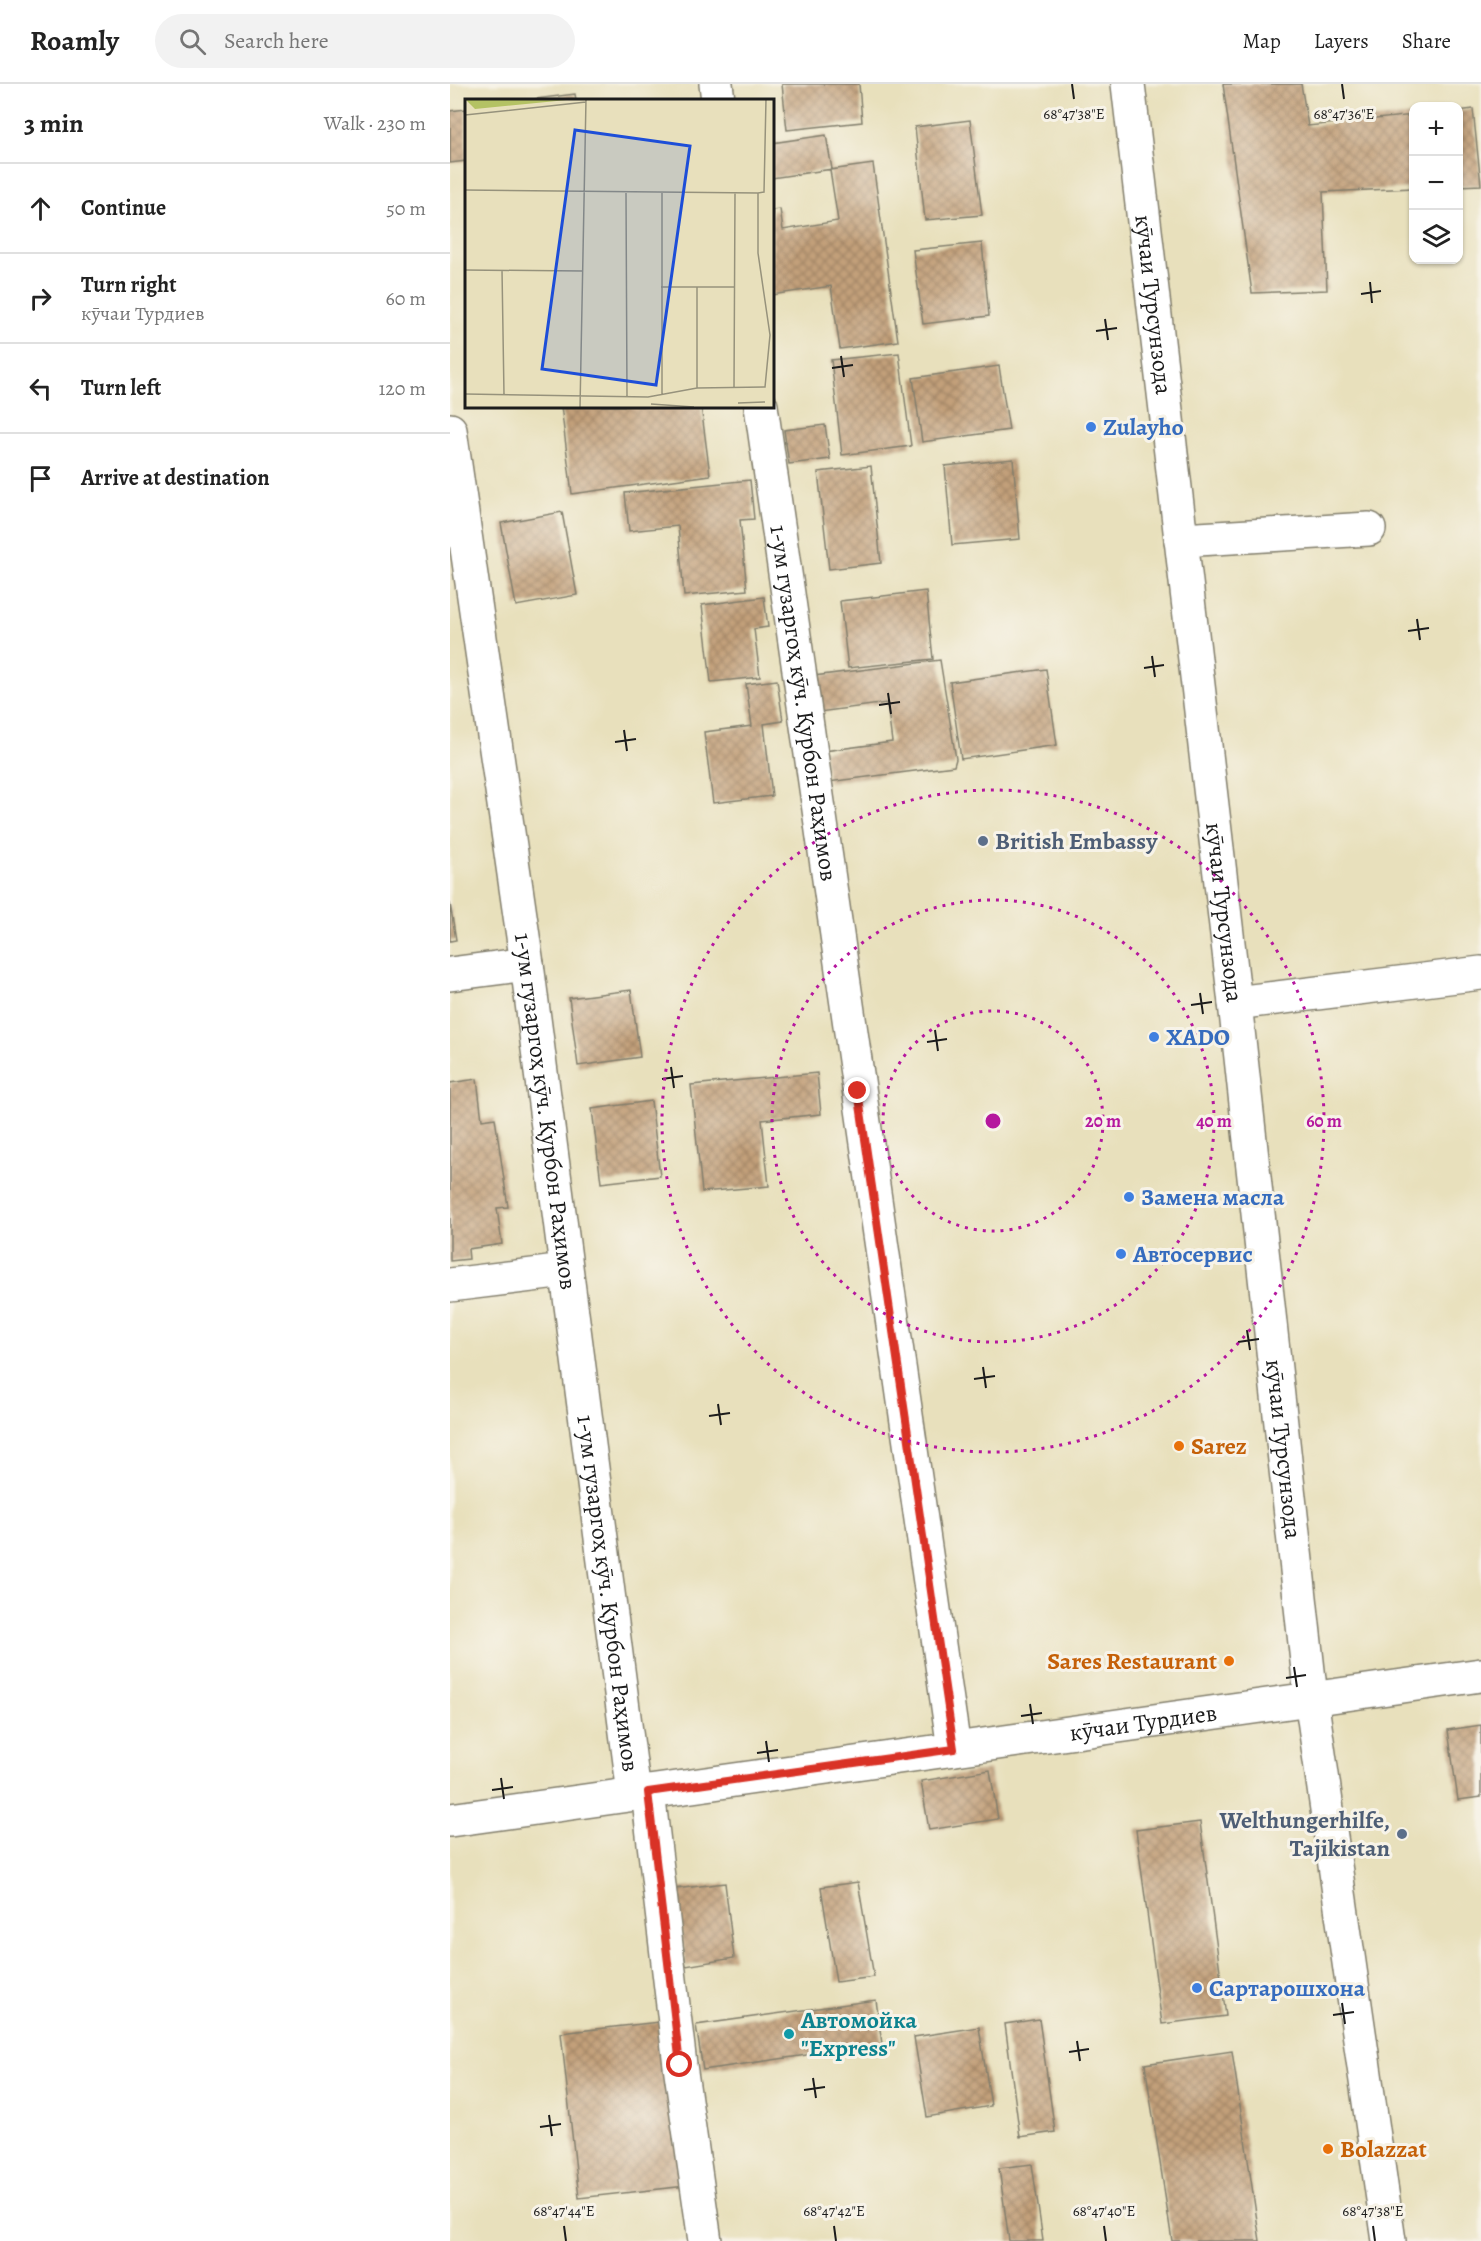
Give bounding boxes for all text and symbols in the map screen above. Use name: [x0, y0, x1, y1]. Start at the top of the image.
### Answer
search box: [155, 14, 575, 68]
text: Roamly: [30, 22, 119, 60]
icon: search: [176, 25, 209, 58]
text: Search here: [224, 26, 329, 56]
text: Map: [1242, 27, 1281, 55]
text: Layers: [1314, 27, 1369, 55]
text: Share: [1402, 27, 1451, 55]
inset map: [465, 99, 774, 408]
map controls: [1409, 102, 1463, 264]
button: +: [1409, 102, 1463, 156]
text: 68°47'38"E: [1043, 104, 1105, 124]
text: 68°47'36"E: [1314, 104, 1374, 124]
text: 3 min: [24, 106, 84, 141]
text: Walk · 230 m: [324, 110, 426, 137]
button: −: [1409, 156, 1463, 210]
icon: ahead: [24, 192, 57, 225]
text: Continue: [81, 193, 166, 223]
text: 50 m: [386, 195, 426, 222]
button: layers: [1409, 210, 1463, 264]
street label: кӯчаи Турсунзода: [1127, 213, 1180, 396]
text: Turn right: [81, 270, 177, 300]
icon: right: [24, 282, 57, 315]
text: 60 m: [386, 285, 426, 312]
text: кӯчаи Турдиев: [81, 300, 205, 327]
icon: left: [24, 372, 57, 405]
text: Turn left: [81, 373, 161, 403]
text: 120 m: [378, 375, 426, 402]
place label: Zulayho: [1103, 411, 1184, 443]
marker: Zulayho: [1084, 420, 1098, 434]
icon: arrive: [24, 462, 57, 495]
text: Arrive at destination: [81, 463, 270, 493]
street label: 1-ум гузаргоҳ кӯч. Қурбон Раҳимов: [762, 523, 845, 883]
street label: кӯчаи Турсунзода: [1198, 821, 1251, 1004]
place label: British Embassy: [995, 825, 1158, 857]
marker: British Embassy: [976, 834, 990, 848]
street label: 1-ум гузаргоҳ кӯч. Қурбон Раҳимов: [507, 931, 585, 1292]
place label: XADO: [1166, 1021, 1230, 1053]
marker: XADO: [1147, 1030, 1161, 1044]
route end: [844, 1077, 870, 1103]
text: 20 m: [1085, 1109, 1121, 1133]
text: 40 m: [1196, 1109, 1232, 1133]
text: 60 m: [1306, 1109, 1342, 1133]
centre of rings: [983, 1111, 1003, 1131]
place label: Замена масла: [1141, 1181, 1285, 1213]
marker: Замена масла: [1122, 1190, 1136, 1204]
place label: Автосервис: [1132, 1238, 1253, 1270]
marker: Автосервис: [1114, 1247, 1128, 1261]
street label: кӯчаи Турсунзода: [1258, 1358, 1310, 1541]
street label: 1-ум гузаргоҳ кӯч. Қурбон Раҳимов: [569, 1413, 647, 1774]
place label: Sarez: [1191, 1430, 1247, 1462]
marker: Sarez: [1172, 1439, 1186, 1453]
place label: Sares Restaurant: [1047, 1645, 1217, 1677]
marker: Sares Restaurant: [1222, 1654, 1236, 1668]
street label: кӯчаи Турдиев: [1067, 1696, 1219, 1749]
place label: Welthungerhilfe, Tajikistan: [1218, 1804, 1391, 1864]
marker: Welthungerhilfe, Tajikistan: [1395, 1827, 1409, 1841]
place label: Сартарошхона: [1209, 1972, 1366, 2004]
marker: Сартарошхона: [1190, 1981, 1204, 1995]
place label: Автомойка "Express": [800, 2004, 918, 2064]
marker: Автомойка "Express": [782, 2027, 796, 2041]
route start: [666, 2051, 692, 2077]
place label: Bolazzat: [1340, 2133, 1427, 2165]
marker: Bolazzat: [1321, 2142, 1335, 2156]
text: 68°47'44"E: [533, 2201, 595, 2221]
text: 68°47'42"E: [803, 2201, 865, 2221]
text: 68°47'40"E: [1073, 2201, 1135, 2221]
text: 68°47'38"E: [1342, 2201, 1404, 2221]

